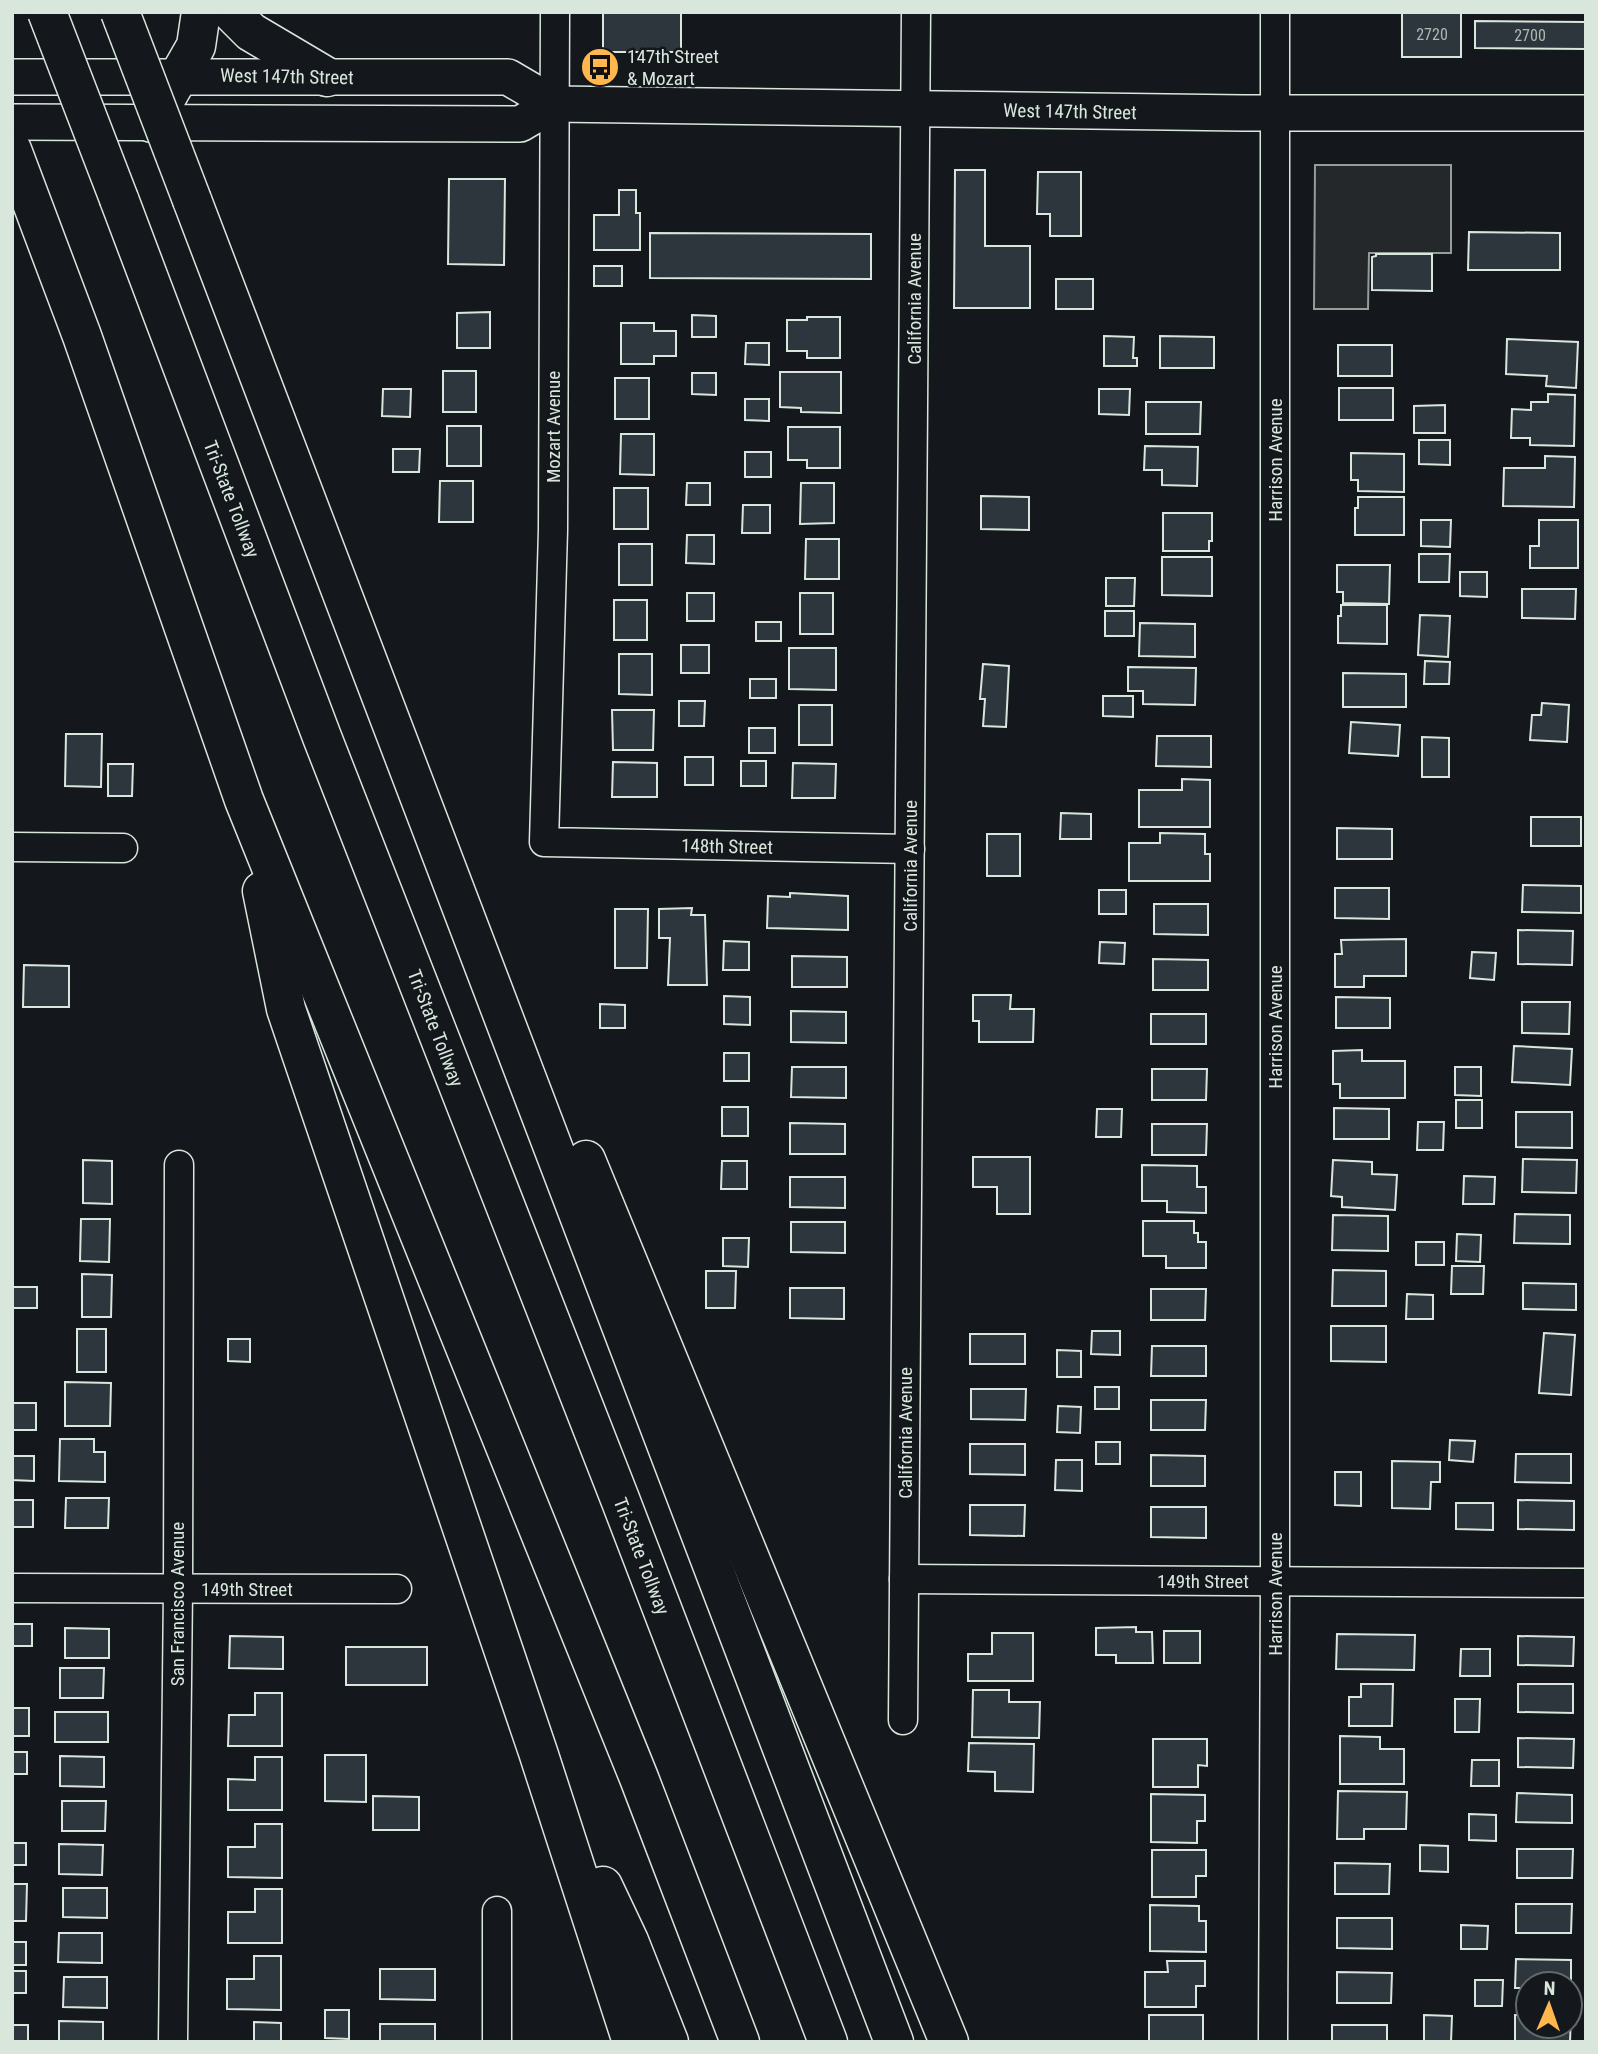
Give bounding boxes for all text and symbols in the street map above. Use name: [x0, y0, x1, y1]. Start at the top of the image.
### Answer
house number: 2720: [1416, 25, 1448, 44]
house number: 2700: [1514, 26, 1546, 45]
place label: 147th Street & Mozart: [627, 45, 719, 90]
bus stop icon: 147th Street & Mozart: [579, 46, 621, 88]
street label: West 147th Street: [220, 64, 354, 89]
street label: West 147th Street: [1003, 99, 1137, 124]
street label: California Avenue: [903, 233, 926, 365]
street label: Mozart Avenue: [542, 371, 565, 483]
street label: Harrison Avenue: [1264, 398, 1287, 522]
street label: Tri-State Tollway: [199, 437, 264, 561]
street label: California Avenue: [899, 800, 922, 932]
street label: 148th Street: [681, 834, 773, 859]
street label: Harrison Avenue: [1264, 965, 1287, 1089]
street label: Tri-State Tollway: [403, 966, 468, 1090]
street label: California Avenue: [894, 1367, 917, 1499]
street label: Tri-State Tollway: [609, 1494, 674, 1618]
street label: San Francisco Avenue: [166, 1522, 189, 1686]
street label: Harrison Avenue: [1264, 1532, 1287, 1656]
street label: 149th Street: [1157, 1570, 1249, 1593]
street label: 149th Street: [201, 1578, 293, 1601]
north arrow: [1514, 1970, 1584, 2040]
text: N: [1543, 1977, 1556, 2000]

